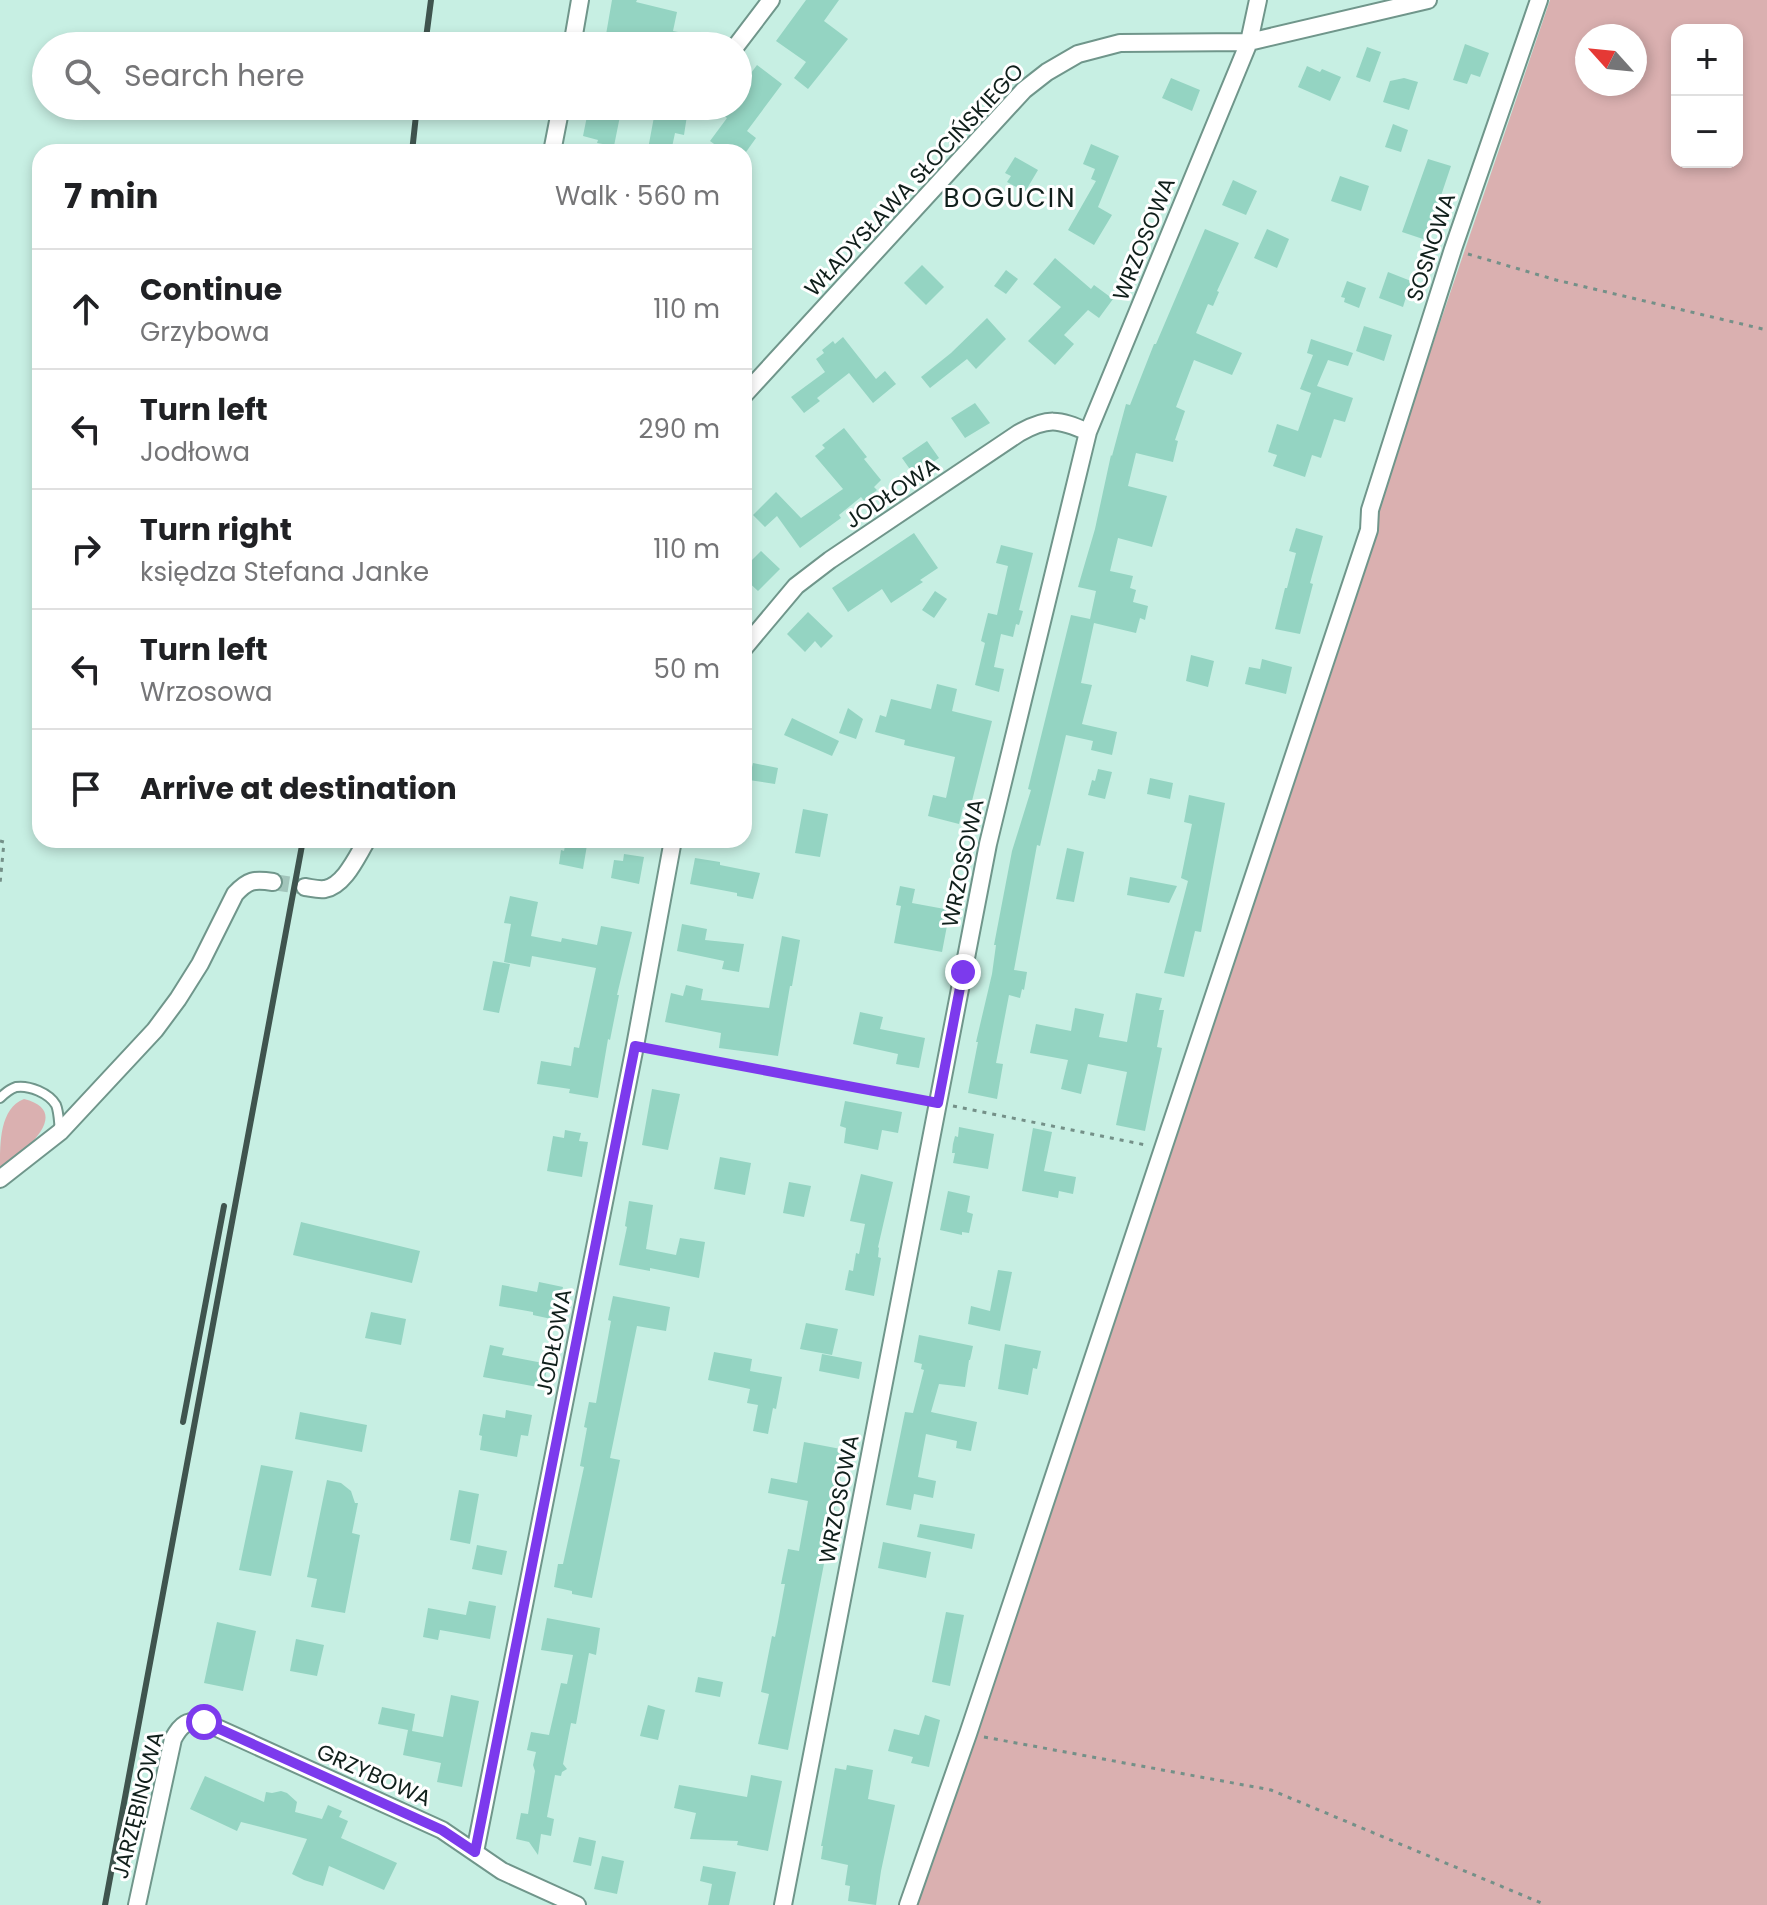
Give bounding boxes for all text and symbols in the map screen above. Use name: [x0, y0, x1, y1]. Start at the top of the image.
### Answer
north arrow: [1575, 24, 1647, 96]
map controls: [1671, 24, 1743, 168]
button: +: [1671, 24, 1743, 96]
search box: [32, 32, 752, 120]
icon: search: [60, 54, 104, 98]
text: Search here: [124, 54, 305, 97]
street label: WŁADYSŁAWA SŁOCIŃSKIEGO: [797, 57, 1031, 303]
button: −: [1671, 96, 1743, 168]
text: 7 min: [64, 172, 158, 220]
street label: WRZOSOWA: [1105, 173, 1183, 305]
text: Walk · 560 m: [555, 178, 720, 214]
district label: BOGUCIN: [944, 180, 1076, 216]
street label: SOSNOWA: [1399, 189, 1463, 305]
text: Continue: [140, 268, 282, 311]
icon: ahead: [64, 287, 108, 331]
text: 110 m: [653, 291, 720, 327]
text: Grzybowa: [140, 314, 270, 350]
text: Turn left: [140, 388, 268, 431]
icon: left: [64, 407, 108, 451]
text: 290 m: [639, 411, 720, 447]
text: Jodłowa: [140, 434, 250, 470]
street label: JODŁOWA: [839, 450, 945, 536]
text: Turn right: [140, 508, 292, 551]
icon: right: [64, 527, 108, 571]
text: 110 m: [653, 531, 720, 567]
text: księdza Stefana Janke: [140, 554, 429, 590]
text: Turn left: [140, 628, 268, 671]
icon: left: [64, 647, 108, 691]
text: 50 m: [654, 651, 720, 687]
text: Wrzosowa: [140, 674, 273, 710]
icon: arrive: [64, 767, 108, 811]
text: Arrive at destination: [140, 767, 457, 810]
street label: WRZOSOWA: [934, 796, 992, 930]
route end: [945, 954, 981, 990]
street label: JODŁOWA: [529, 1286, 580, 1398]
street label: WRZOSOWA: [811, 1432, 867, 1566]
route start: [186, 1704, 222, 1740]
street label: JARZĘBINOWA: [105, 1728, 171, 1882]
street label: GRZYBOWA: [312, 1736, 436, 1814]

